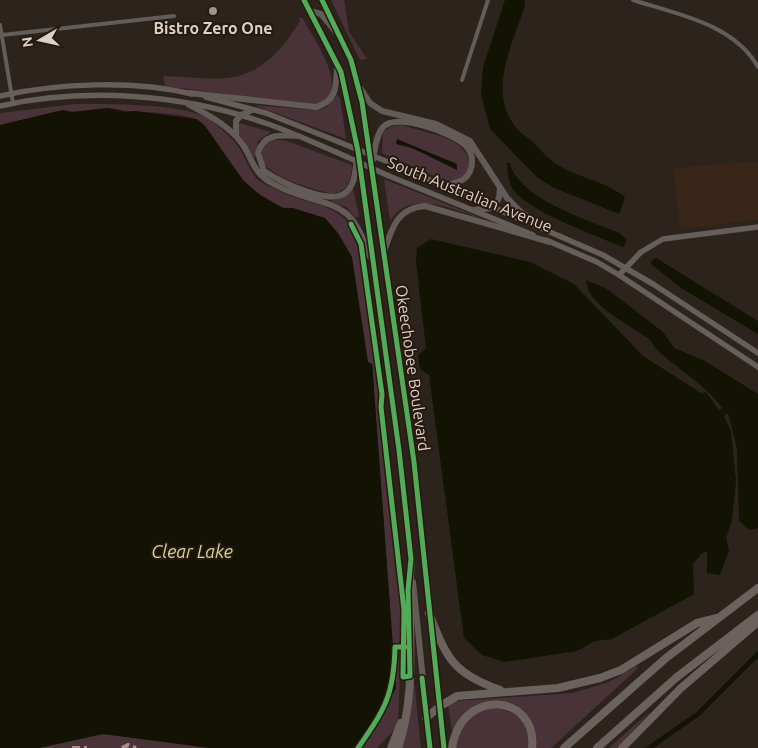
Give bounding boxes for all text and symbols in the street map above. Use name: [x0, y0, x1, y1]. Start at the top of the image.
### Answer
marker: Bistro Zero One: [207, 5, 219, 17]
north arrow: [15, 15, 65, 65]
place label: Bistro Zero One: [153, 19, 273, 37]
text: N: [18, 36, 36, 48]
street label: South Australian Avenue: [385, 153, 555, 235]
street label: Okeechobee Boulevard: [392, 284, 434, 452]
water label: Clear Lake: [151, 541, 233, 561]

